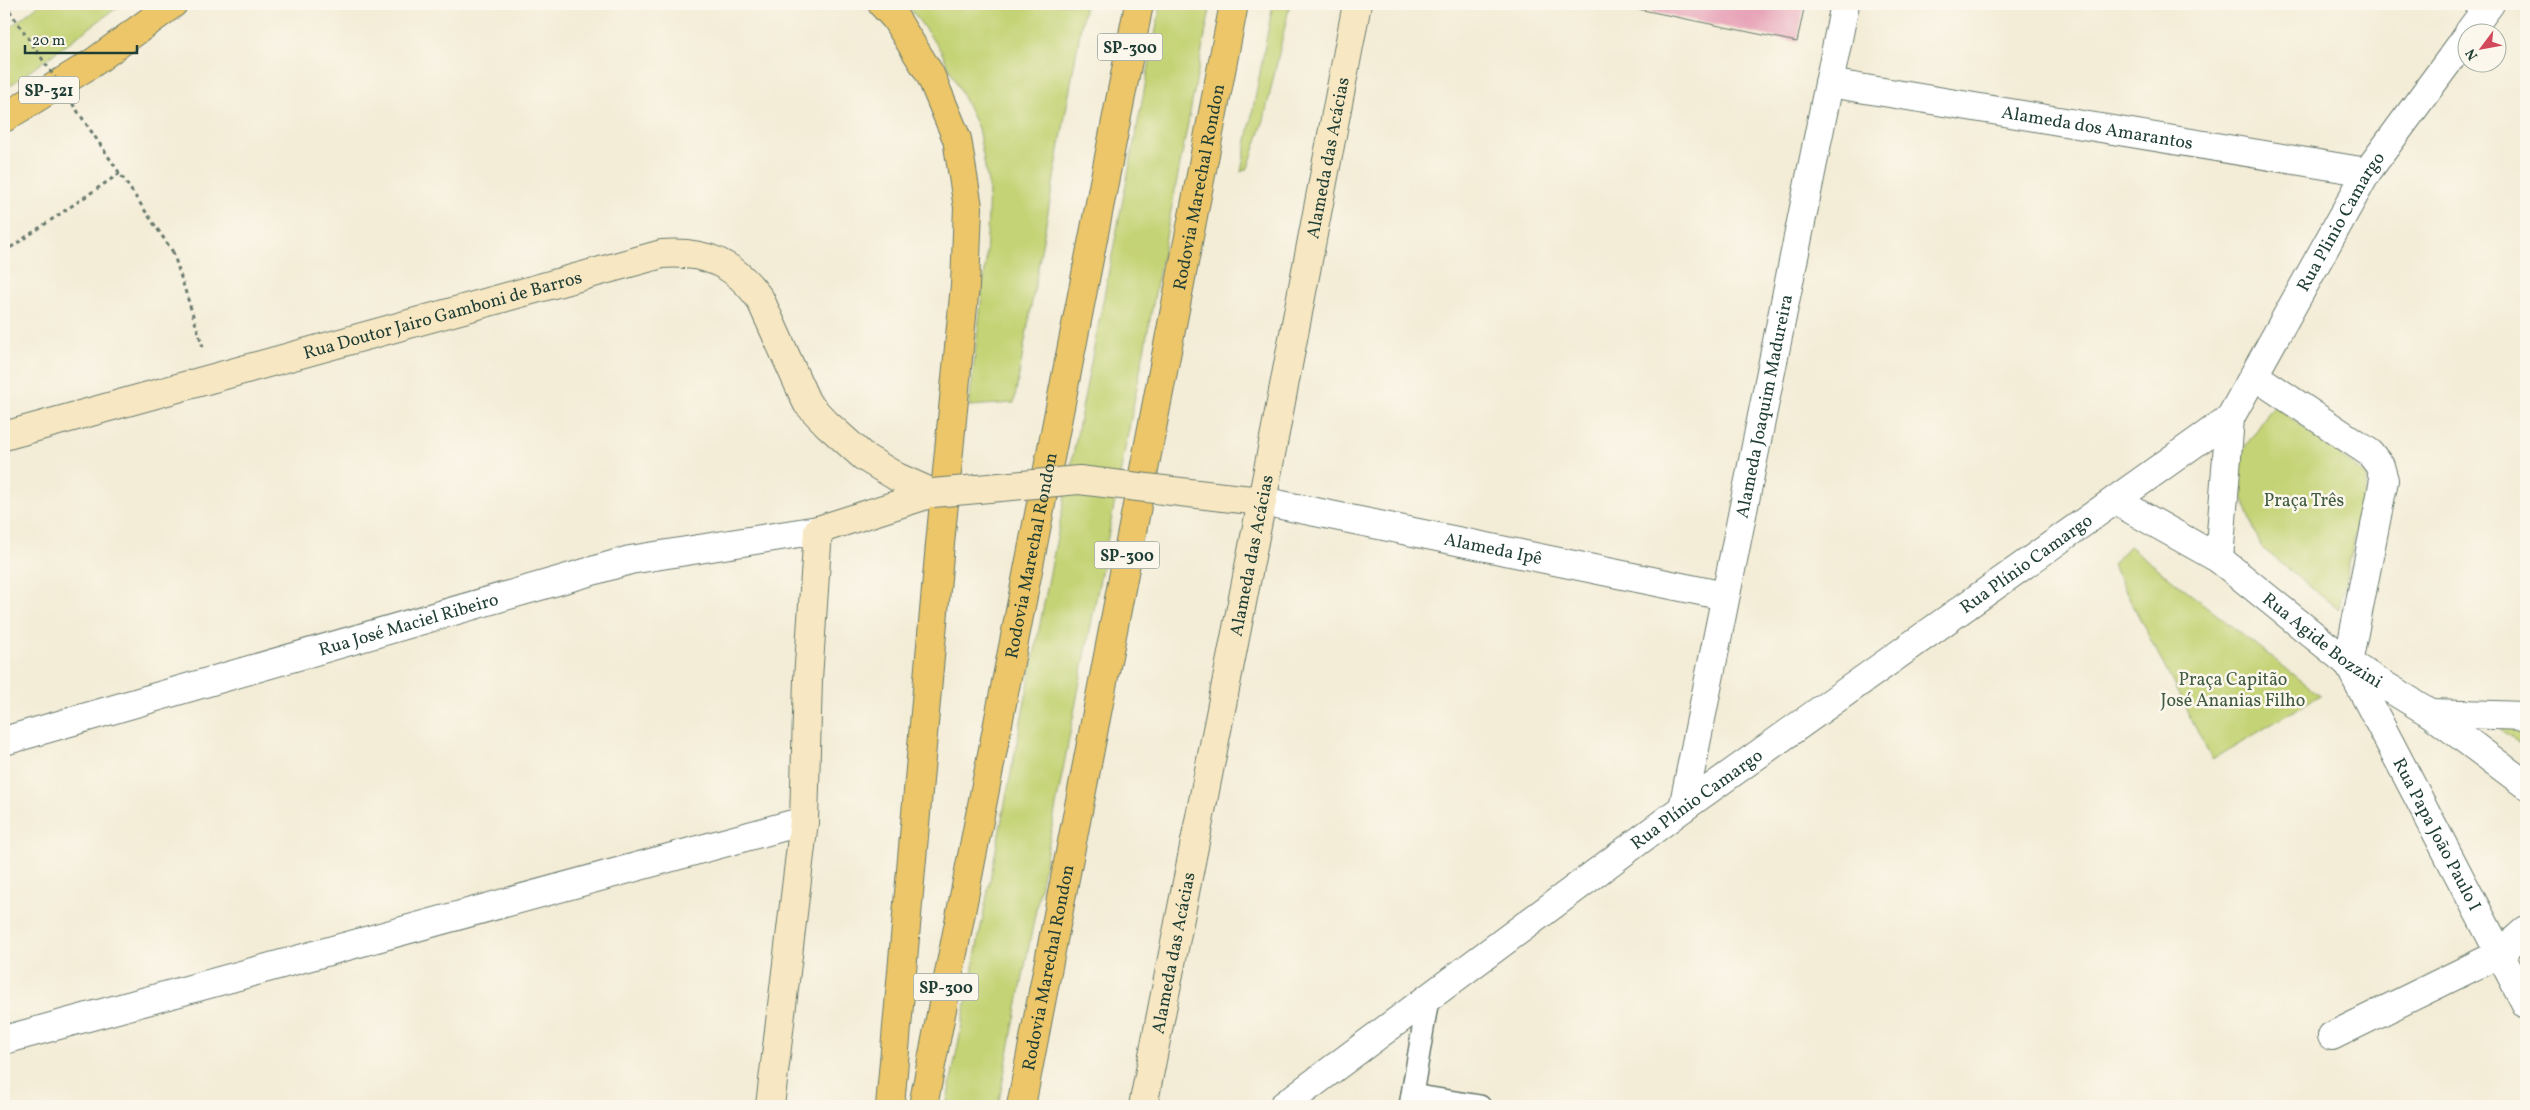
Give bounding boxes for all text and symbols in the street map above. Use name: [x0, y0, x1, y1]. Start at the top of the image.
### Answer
scale bar: [25, 22, 138, 54]
north arrow: [2458, 22, 2508, 72]
text: 20 m: [32, 31, 65, 52]
road number: SP-300: [1098, 34, 1162, 61]
text: N: [2461, 45, 2483, 63]
street label: Alameda das Acácias: [1301, 75, 1357, 241]
road number: SP-321: [19, 76, 79, 104]
street label: Rodovia Marechal Rondon: [1168, 82, 1232, 293]
street label: Alameda dos Amarantos: [2000, 101, 2195, 157]
street label: Rua Plinio Camargo: [2292, 147, 2392, 297]
street label: Rua Doutor Jairo Gamboni de Barros: [301, 266, 585, 367]
street label: Alameda Joaquim Madureira: [1731, 292, 1800, 520]
street label: Rodovia Marechal Rondon: [1000, 450, 1065, 661]
street label: Alameda das Acácias: [1225, 473, 1281, 639]
park label: Praça Três: [2264, 489, 2344, 514]
street label: Rua Plínio Camargo: [1955, 509, 2098, 621]
street label: Alameda Ipê: [1442, 528, 1544, 572]
road number: SP-300: [1094, 542, 1160, 568]
street label: Rua José Maciel Ribeiro: [316, 588, 502, 663]
street label: Rua Agide Bozzini: [2256, 588, 2387, 695]
park label: Praça Capitão José Ananias Filho: [2161, 668, 2305, 714]
street label: Rua Plínio Camargo: [1626, 744, 1769, 857]
street label: Rua Papa João Paulo I: [2386, 754, 2486, 916]
street label: Rodovia Marechal Rondon: [1017, 862, 1081, 1073]
street label: Alameda das Acácias: [1146, 870, 1203, 1036]
road number: SP-300: [914, 974, 978, 1000]

